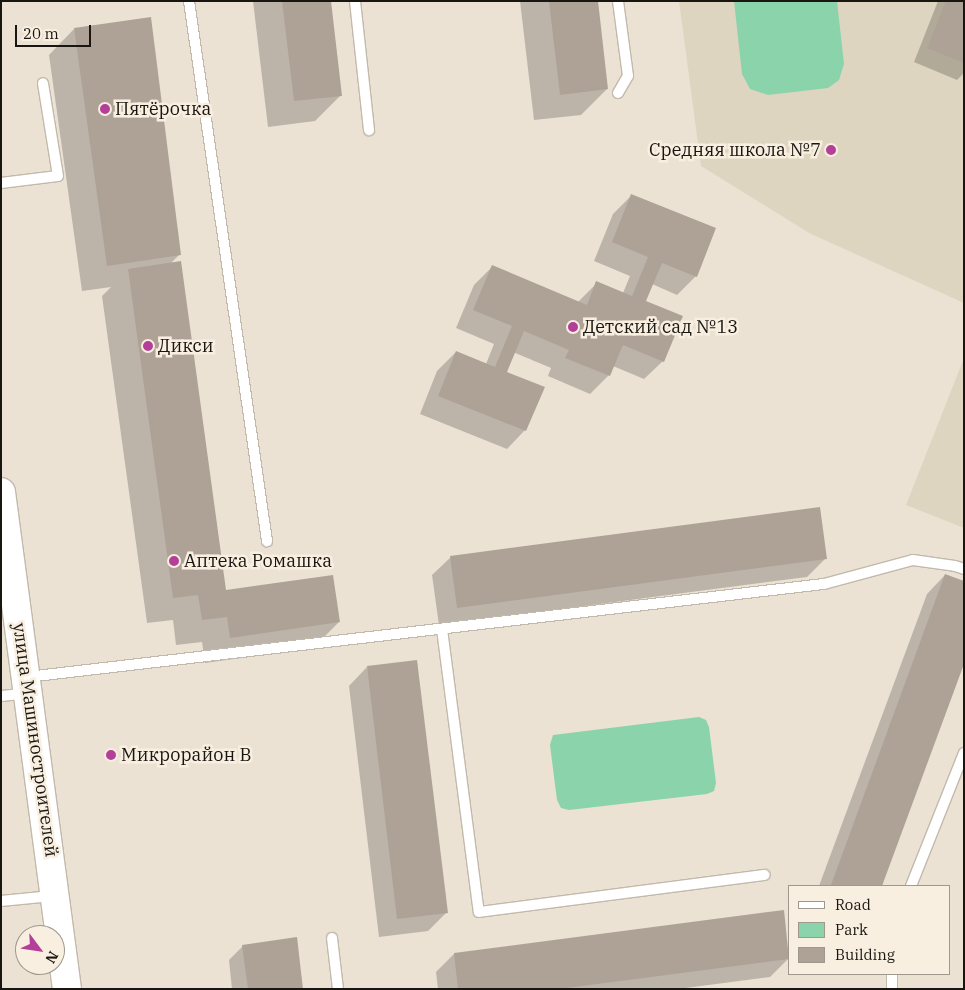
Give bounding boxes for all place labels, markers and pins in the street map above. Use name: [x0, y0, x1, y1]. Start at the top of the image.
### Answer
place label: Пятёрочка: [115, 98, 211, 120]
marker: Пятёрочка: [99, 103, 111, 115]
place label: Средняя школа №7: [649, 139, 821, 161]
marker: Средняя школа №7: [825, 144, 837, 156]
place label: Детский сад №13: [583, 316, 738, 338]
marker: Детский сад №13: [567, 321, 579, 333]
place label: Дикси: [158, 335, 214, 357]
marker: Дикси: [142, 340, 154, 352]
place label: Аптека Ромашка: [184, 550, 332, 572]
marker: Аптека Ромашка: [168, 555, 180, 567]
place label: Микрорайон В: [121, 744, 252, 766]
marker: Микрорайон В: [105, 749, 117, 761]

